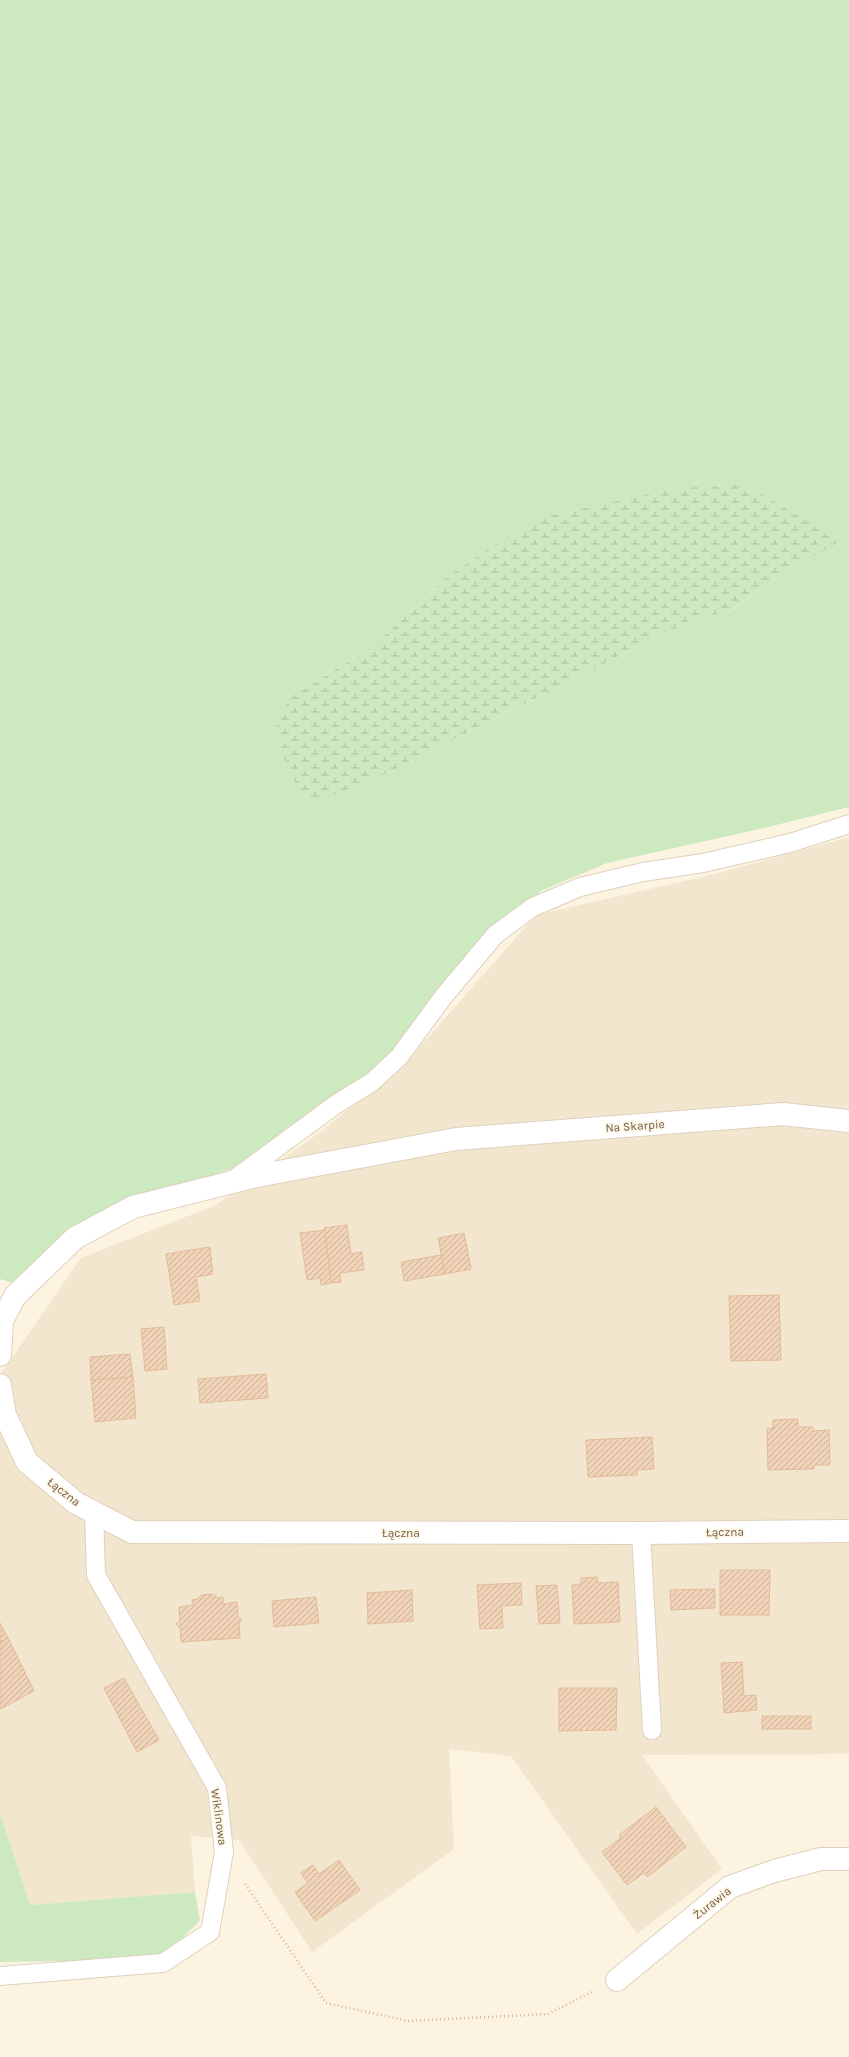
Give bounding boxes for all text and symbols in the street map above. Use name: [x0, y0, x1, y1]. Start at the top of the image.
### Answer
street label: Na Skarpie: [605, 1117, 665, 1135]
street label: Łączna: [45, 1475, 83, 1509]
street label: Łączna: [706, 1525, 744, 1539]
street label: Łączna: [382, 1526, 420, 1540]
street label: Wiklinowa: [208, 1788, 230, 1846]
street label: Żurawia: [690, 1884, 734, 1922]

